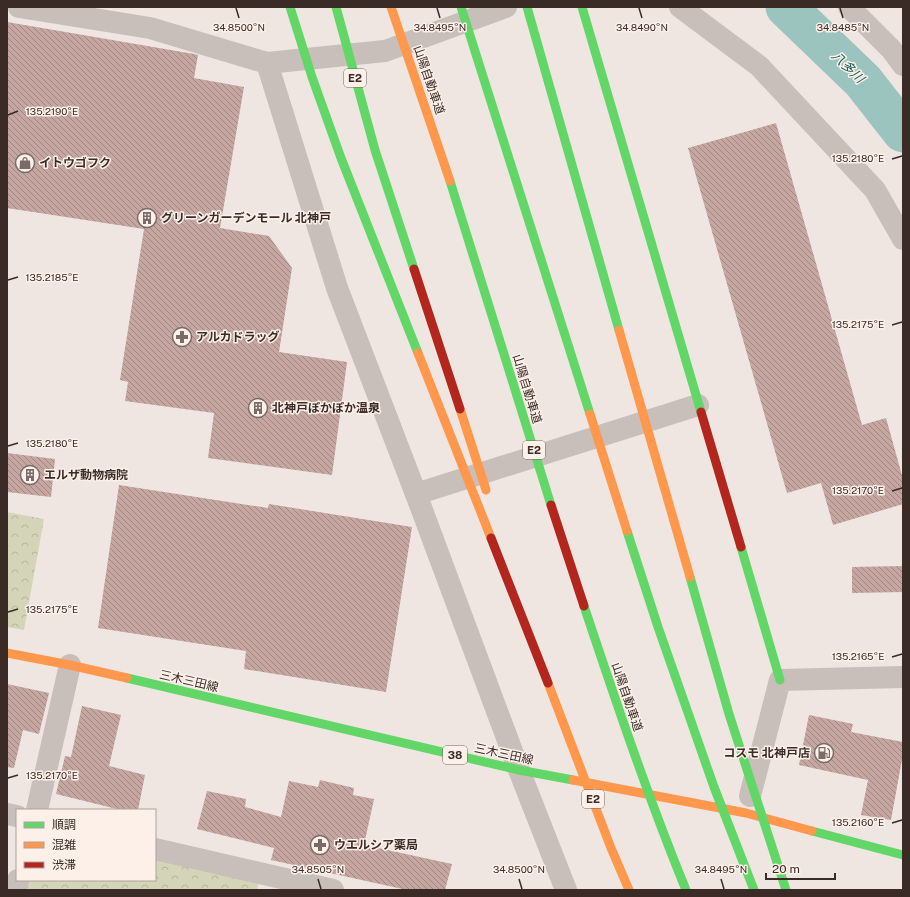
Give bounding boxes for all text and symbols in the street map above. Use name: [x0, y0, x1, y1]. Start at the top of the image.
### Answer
text: 34.8500°N: [213, 21, 265, 33]
text: 34.8495°N: [414, 21, 466, 33]
text: 34.8490°N: [616, 21, 668, 33]
text: 34.8485°N: [817, 21, 869, 33]
street label: 山陽自動車道: [411, 44, 447, 116]
water label: 八多川: [829, 48, 869, 87]
road number: E2: [344, 69, 366, 87]
text: 135.2190°E: [26, 105, 78, 117]
shop icon: イトウゴフク: [14, 152, 36, 174]
text: 135.2180°E: [832, 152, 884, 164]
place label: イトウゴフク: [39, 156, 111, 170]
building icon: グリーンガーデンモール 北神戸: [136, 207, 158, 229]
place label: グリーンガーデンモール 北神戸: [161, 211, 331, 225]
text: 135.2185°E: [26, 271, 78, 283]
text: 135.2175°E: [832, 318, 884, 330]
pharmacy icon: アルカドラッグ: [171, 326, 193, 348]
place label: アルカドラッグ: [196, 330, 280, 344]
street label: 山陽自動車道: [510, 353, 544, 425]
building icon: 北神戸ぽかぽか温泉: [247, 397, 269, 419]
place label: 北神戸ぽかぽか温泉: [272, 401, 380, 415]
text: 135.2180°E: [26, 437, 78, 449]
road number: E2: [523, 441, 545, 459]
building icon: エルザ動物病院: [19, 464, 41, 486]
place label: エルザ動物病院: [44, 468, 128, 482]
text: 135.2170°E: [832, 484, 884, 496]
text: 135.2175°E: [26, 603, 78, 615]
text: 135.2165°E: [832, 650, 884, 662]
street label: 山陽自動車道: [609, 661, 645, 733]
street label: 三木三田線: [158, 667, 220, 695]
street label: 三木三田線: [473, 741, 535, 767]
fuel station icon: コスモ 北神戸店: [813, 742, 835, 764]
road number: 38: [443, 746, 467, 764]
place label: コスモ 北神戸店: [723, 746, 810, 760]
text: 135.2170°E: [26, 769, 78, 781]
road number: E2: [582, 790, 604, 808]
legend: [16, 809, 156, 881]
text: 135.2160°E: [832, 816, 884, 828]
text: 順調: [52, 818, 76, 832]
pharmacy icon: ウエルシア薬局: [309, 834, 331, 856]
text: 混雑: [52, 838, 76, 852]
place label: ウエルシア薬局: [334, 838, 418, 852]
scale bar: [766, 855, 835, 881]
text: 渋滞: [52, 858, 76, 872]
text: 20 m: [772, 862, 800, 876]
text: 34.8505°N: [292, 863, 344, 875]
text: 34.8500°N: [493, 863, 545, 875]
text: 34.8495°N: [695, 863, 747, 875]

